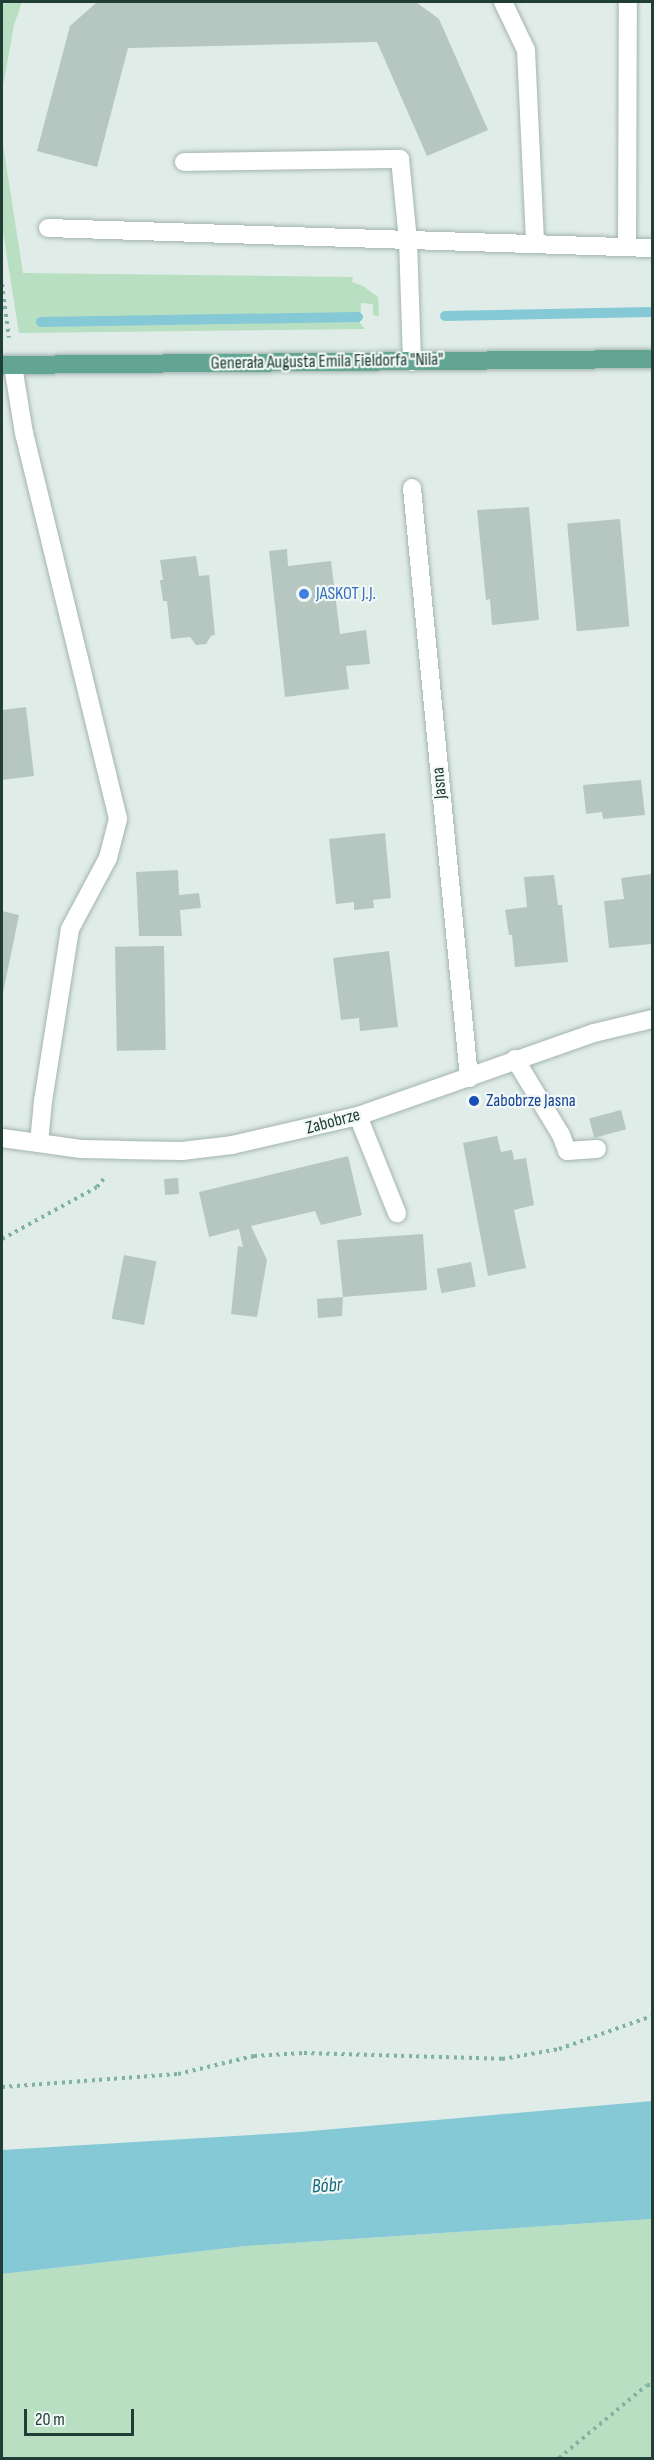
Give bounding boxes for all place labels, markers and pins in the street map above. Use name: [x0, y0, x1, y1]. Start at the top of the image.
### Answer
place label: JASKOT J.J.: [316, 583, 376, 605]
marker: JASKOT J.J.: [297, 587, 311, 601]
place label: Zabobrze Jasna: [486, 1090, 576, 1112]
marker: Zabobrze Jasna: [467, 1094, 481, 1108]

